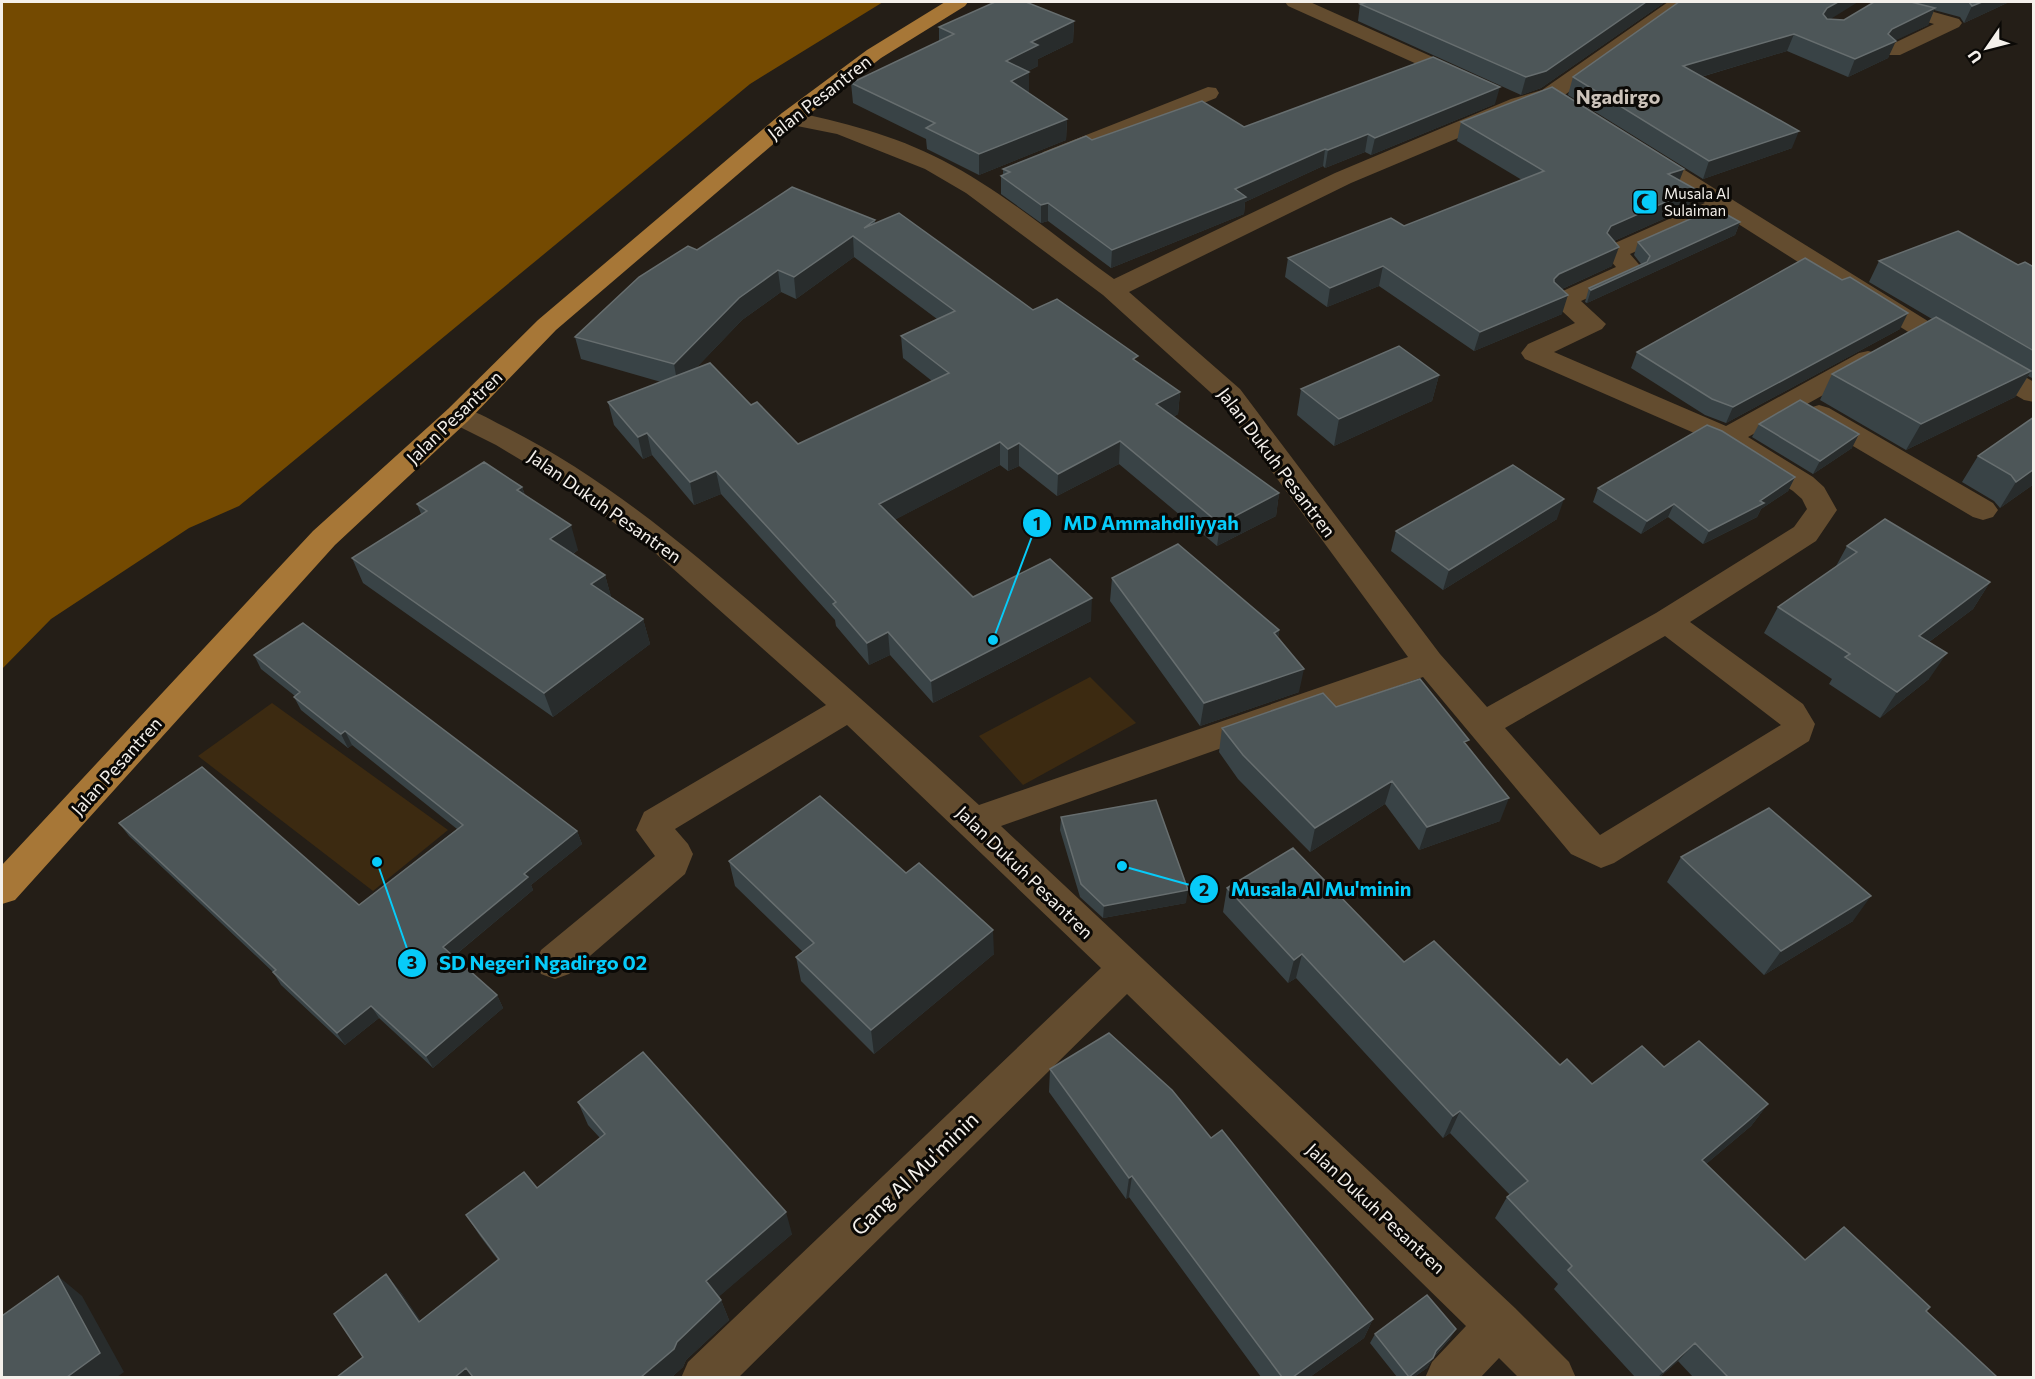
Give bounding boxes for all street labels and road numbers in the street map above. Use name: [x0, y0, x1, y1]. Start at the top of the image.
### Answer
street label: Jalan Pesantren: [763, 50, 875, 144]
street label: Jalan Pesantren: [401, 366, 507, 468]
street label: Jalan Dukuh Pesantren: [1214, 383, 1340, 541]
street label: Jalan Dukuh Pesantren: [524, 445, 686, 567]
street label: Jalan Pesantren: [66, 712, 166, 820]
street label: Jalan Dukuh Pesantren: [952, 801, 1098, 943]
street label: Gang Al Mu'minin: [845, 1106, 983, 1240]
street label: Jalan Dukuh Pesantren: [1302, 1138, 1450, 1278]

